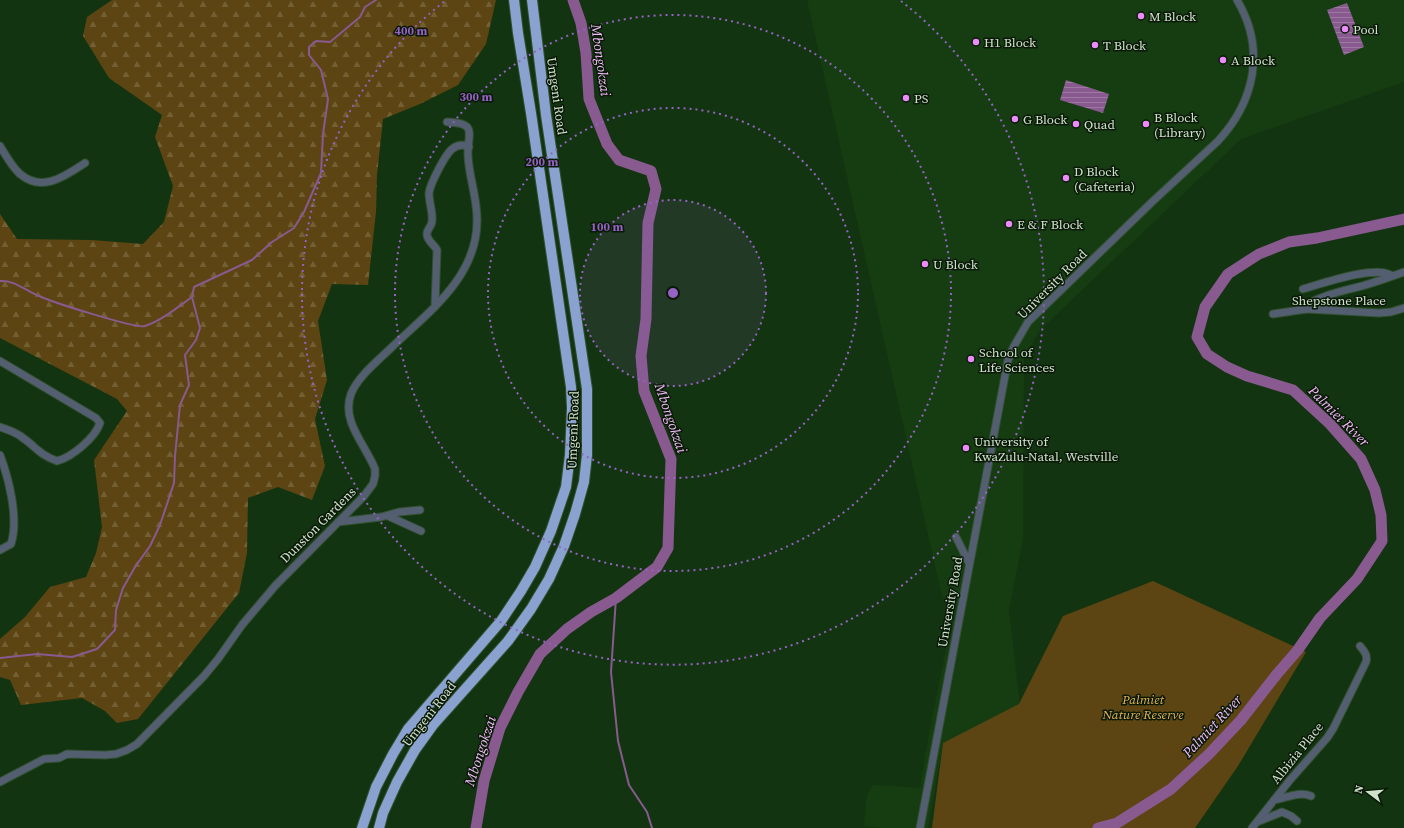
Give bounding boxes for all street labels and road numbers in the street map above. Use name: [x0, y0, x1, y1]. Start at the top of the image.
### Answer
street label: Umgeni Road: [543, 56, 571, 137]
street label: University Road: [1014, 245, 1091, 322]
street label: Shepstone Place: [1292, 292, 1386, 309]
street label: Umgeni Road: [563, 390, 583, 469]
street label: Dunston Gardens: [276, 483, 360, 567]
street label: University Road: [934, 555, 966, 649]
street label: Umgeni Road: [398, 677, 460, 750]
street label: Albizia Place: [1267, 718, 1327, 787]

